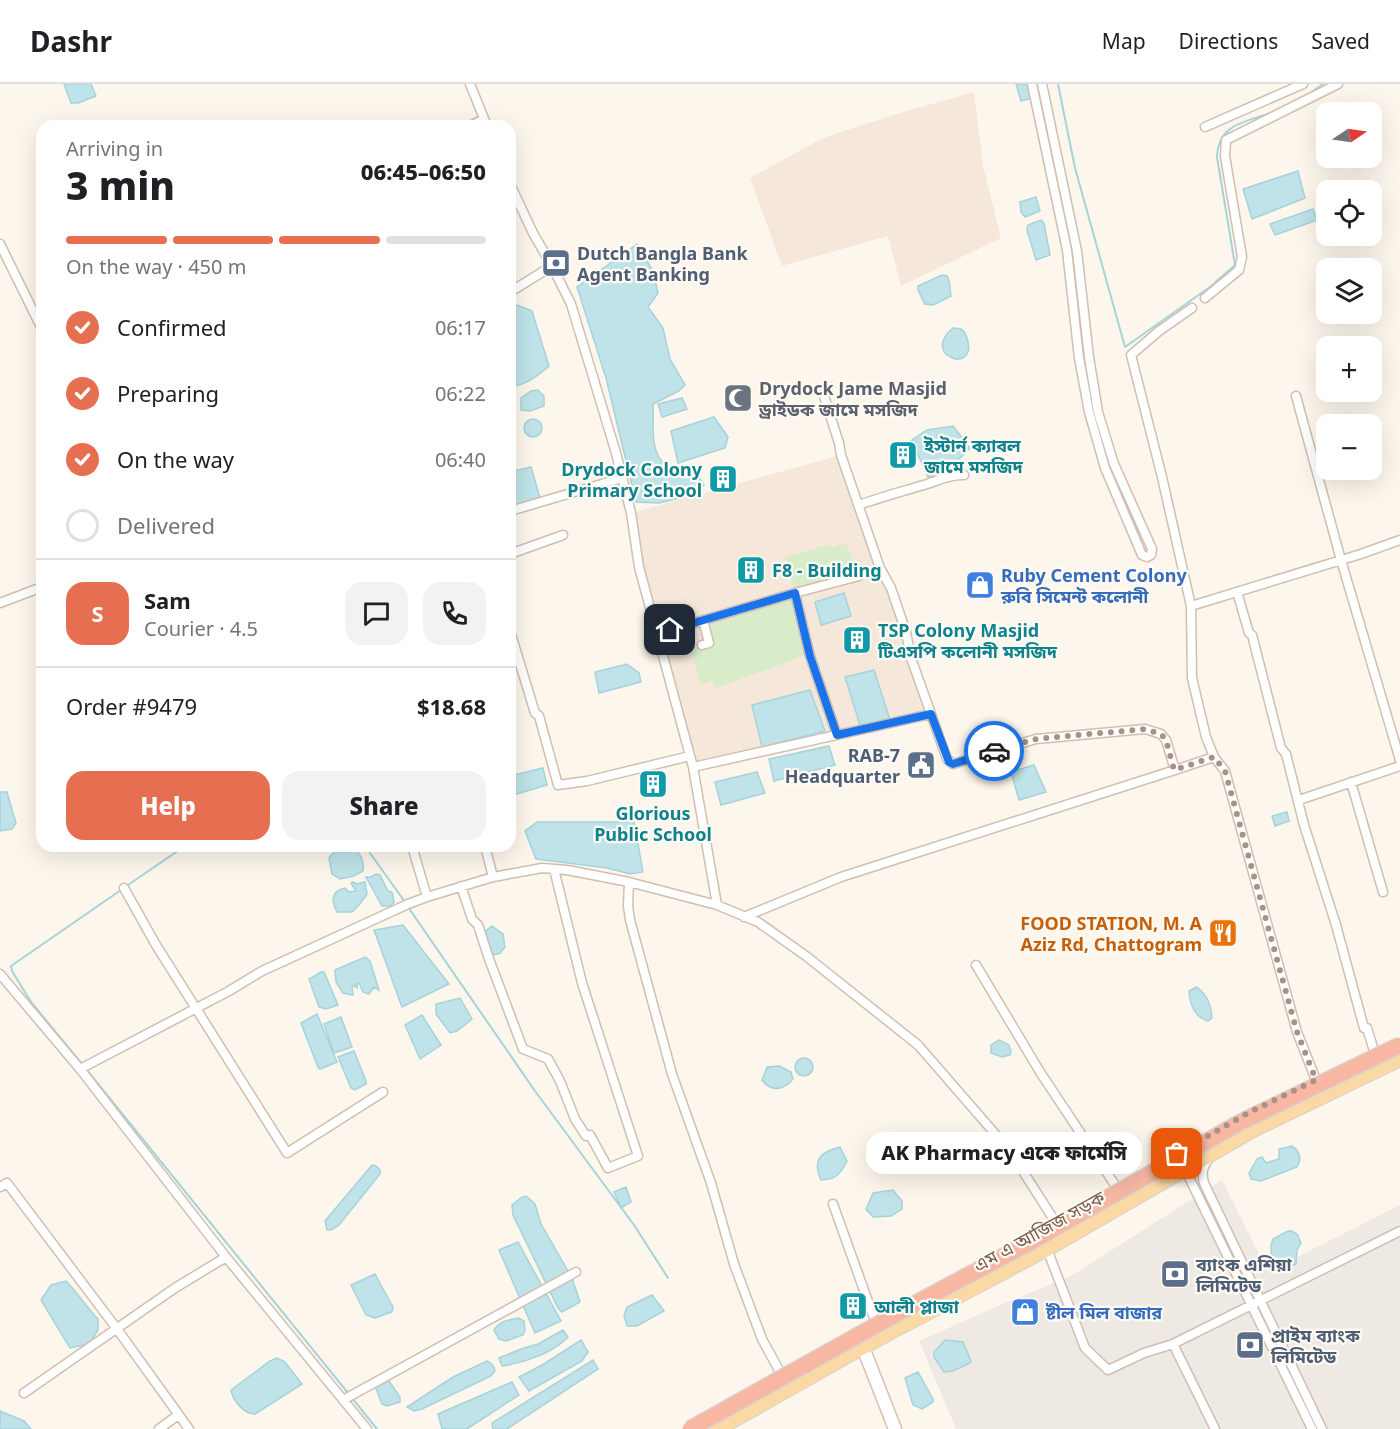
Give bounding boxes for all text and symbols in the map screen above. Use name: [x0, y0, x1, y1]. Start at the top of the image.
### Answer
text: Dashr: [30, 22, 112, 60]
text: Map: [1102, 27, 1146, 55]
text: Directions: [1179, 27, 1278, 55]
text: Saved: [1311, 27, 1370, 55]
north arrow: [1316, 102, 1382, 168]
map controls: [1316, 102, 1382, 480]
text: Arriving in: [66, 135, 163, 162]
text: 06:45–06:50: [361, 156, 486, 186]
text: 3 min: [66, 158, 175, 211]
button: locate: [1316, 180, 1382, 246]
place label: Dutch Bangla Bank Agent Banking: [577, 241, 748, 286]
bank icon: Dutch Bangla Bank Agent Banking: [540, 247, 572, 279]
text: On the way · 450 m: [66, 253, 246, 280]
button: layers: [1316, 258, 1382, 324]
icon: check: [66, 311, 99, 344]
text: Confirmed: [117, 312, 227, 342]
text: 06:17: [435, 314, 486, 341]
button: +: [1316, 336, 1382, 402]
place label: Drydock Jame Masjid ড্রাইডক জামে মসজিদ: [758, 376, 947, 421]
icon: check: [66, 377, 99, 410]
text: Preparing: [117, 378, 219, 408]
text: 06:22: [435, 380, 486, 407]
mosque icon: Drydock Jame Masjid ড্রাইডক জামে মসজিদ: [722, 382, 754, 414]
button: −: [1316, 414, 1382, 480]
place label: ইস্টার্ন ক্যাবল জামে মসজিদ: [923, 433, 1024, 478]
building icon: ইস্টার্ন ক্যাবল জামে মসজিদ: [887, 439, 919, 471]
icon: check: [66, 443, 99, 476]
text: On the way: [117, 444, 234, 474]
text: 06:40: [435, 446, 486, 473]
place label: Drydock Colony Primary School: [561, 457, 703, 502]
building icon: Drydock Colony Primary School: [707, 463, 739, 495]
text: Delivered: [117, 510, 215, 540]
building icon: F8 - Building: [735, 554, 767, 586]
place label: F8 - Building: [772, 558, 882, 582]
place label: Ruby Cement Colony রুবি সিমেন্ট কলোনী: [1000, 563, 1187, 608]
shop icon: Ruby Cement Colony রুবি সিমেন্ট কলোনী: [964, 569, 996, 601]
button: chat: [345, 582, 408, 645]
button: phone: [423, 582, 486, 645]
text: Sam: [144, 585, 191, 615]
text: S: [91, 598, 104, 628]
pin: [644, 604, 695, 655]
icon: home: [653, 613, 686, 646]
text: Courier · 4.5: [144, 615, 258, 642]
place label: TSP Colony Masjid টিএসপি কলোনী মসজিদ: [877, 618, 1058, 663]
building icon: TSP Colony Masjid টিএসপি কলোনী মসজিদ: [841, 624, 873, 656]
text: Order #9479: [66, 691, 197, 721]
text: $18.68: [417, 691, 486, 721]
courier: [964, 721, 1024, 781]
icon: car: [978, 735, 1011, 768]
place label: RAB-7 Headquarter: [785, 743, 900, 788]
public building icon: RAB-7 Headquarter: [905, 749, 937, 781]
building icon: Glorious Public School: [637, 768, 669, 800]
button: Help: [66, 771, 270, 840]
button: Share: [282, 771, 486, 840]
place label: Glorious Public School: [594, 801, 712, 846]
place label: FOOD STATION, M. A Aziz Rd, Chattogram: [1020, 911, 1203, 956]
restaurant icon: FOOD STATION, M. A Aziz Rd, Chattogram: [1207, 917, 1239, 949]
pin: [1151, 1128, 1202, 1179]
callout: AK Pharmacy একে ফার্মেসি: [865, 1133, 1141, 1175]
icon: bag: [1160, 1137, 1193, 1170]
text: AK Pharmacy একে ফার্মেসি: [881, 1139, 1127, 1166]
street label: এম এ আজিজ সড়ক: [969, 1185, 1109, 1277]
place label: ব্যাংক এশিয়া লিমিটেড: [1195, 1252, 1293, 1297]
bank icon: ব্যাংক এশিয়া লিমিটেড: [1159, 1258, 1191, 1290]
building icon: আলী প্লাজা: [837, 1290, 869, 1322]
place label: আলী প্লাজা: [873, 1294, 960, 1318]
shop icon: ষ্টীল মিল বাজার: [1009, 1296, 1041, 1328]
place label: ষ্টীল মিল বাজার: [1045, 1300, 1163, 1324]
place label: প্রাইম ব্যাংক লিমিটেড: [1270, 1323, 1360, 1368]
bank icon: প্রাইম ব্যাংক লিমিটেড: [1234, 1329, 1266, 1361]

